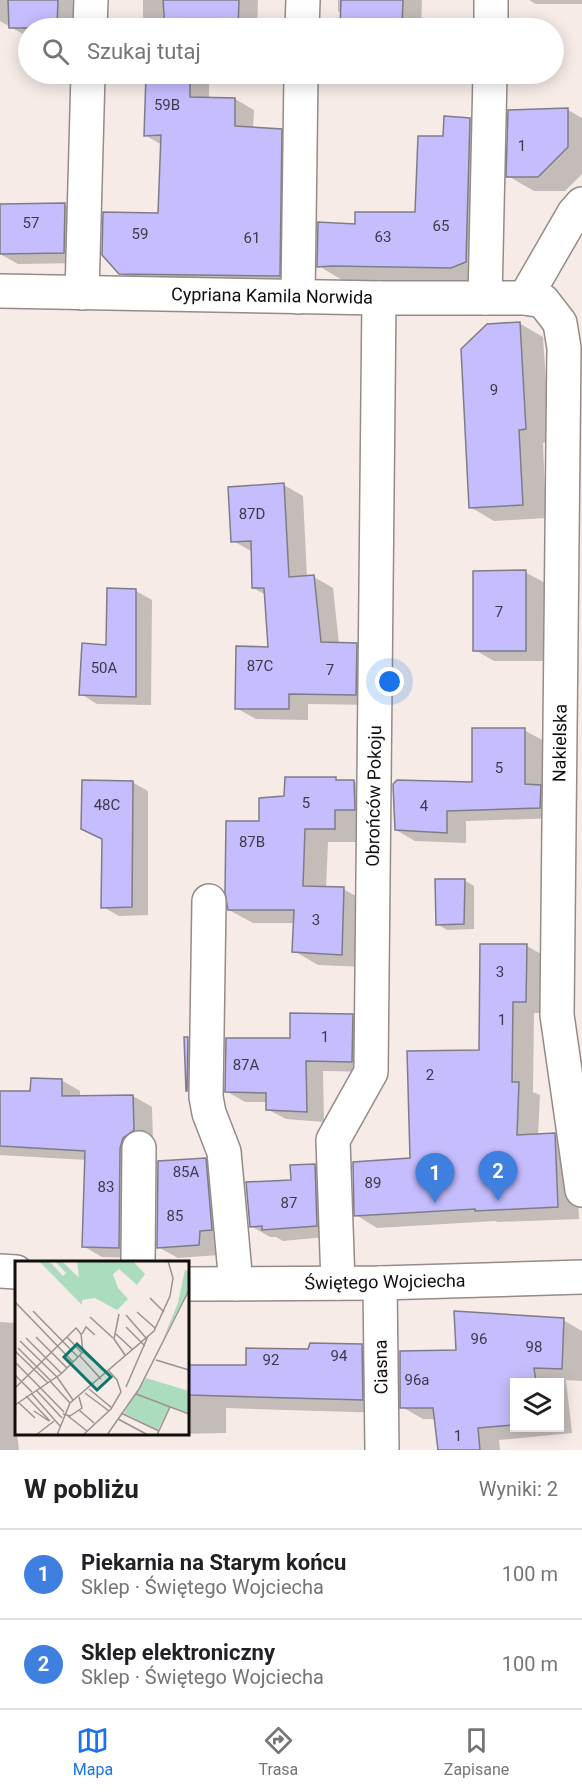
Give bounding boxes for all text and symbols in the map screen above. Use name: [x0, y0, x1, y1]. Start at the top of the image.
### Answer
search box: [18, 18, 564, 84]
icon: search: [39, 35, 72, 68]
text: Szukaj tutaj: [87, 39, 201, 64]
house number: 59B: [154, 96, 180, 114]
house number: 1: [518, 137, 526, 155]
house number: 57: [23, 214, 39, 232]
house number: 65: [433, 217, 449, 235]
house number: 59: [132, 225, 148, 243]
house number: 63: [375, 228, 391, 246]
house number: 61: [244, 229, 260, 247]
street label: Cypriana Kamila Norwida: [171, 283, 373, 308]
house number: 9: [490, 381, 498, 399]
house number: 87D: [239, 505, 265, 523]
house number: 7: [495, 603, 503, 621]
house number: 87C: [247, 657, 274, 675]
house number: 50A: [91, 659, 118, 677]
house number: 7: [326, 661, 334, 679]
your location: [375, 667, 404, 696]
street label: Nakielska: [548, 704, 571, 782]
street label: Obrońców Pokoju: [362, 725, 385, 867]
house number: 5: [495, 759, 503, 777]
house number: 5: [302, 794, 310, 812]
house number: 48C: [94, 796, 121, 814]
house number: 4: [420, 797, 429, 815]
house number: 87B: [239, 833, 265, 851]
house number: 3: [312, 911, 320, 929]
house number: 3: [496, 963, 504, 981]
house number: 1: [498, 1011, 506, 1029]
house number: 1: [321, 1028, 329, 1046]
house number: 87A: [233, 1056, 260, 1074]
house number: 2: [426, 1066, 434, 1084]
pin: 2: [478, 1152, 518, 1201]
pin: 1: [416, 1154, 454, 1203]
house number: 85A: [173, 1163, 200, 1181]
house number: 89: [365, 1174, 381, 1192]
house number: 83: [98, 1178, 114, 1196]
house number: 87: [281, 1194, 297, 1212]
house number: 85: [167, 1207, 183, 1225]
inset map: [15, 1261, 189, 1435]
street label: Świętego Wojciecha: [304, 1270, 466, 1293]
house number: 96: [471, 1330, 487, 1348]
house number: 98: [526, 1338, 542, 1356]
street label: Ciasna: [370, 1339, 391, 1395]
house number: 94: [331, 1347, 348, 1365]
house number: 92: [263, 1351, 279, 1369]
house number: 96a: [404, 1371, 430, 1389]
map controls: [510, 1378, 564, 1432]
button: layers: [510, 1378, 564, 1432]
house number: 1: [454, 1427, 462, 1445]
text: W pobliżu: [24, 1474, 139, 1504]
text: Wyniki: 2: [479, 1477, 558, 1501]
text: Piekarnia na Starym końcu: [81, 1550, 346, 1575]
text: 1: [38, 1562, 49, 1586]
text: 100 m: [502, 1562, 558, 1586]
text: Sklep · Świętego Wojciecha: [81, 1575, 324, 1599]
text: Sklep elektroniczny: [81, 1640, 275, 1665]
text: 2: [38, 1652, 49, 1676]
text: 100 m: [502, 1652, 558, 1676]
text: Sklep · Świętego Wojciecha: [81, 1665, 324, 1689]
tab: Mapa: [73, 1724, 113, 1779]
tab: Trasa: [259, 1724, 298, 1779]
tab: Zapisane: [444, 1724, 509, 1779]

